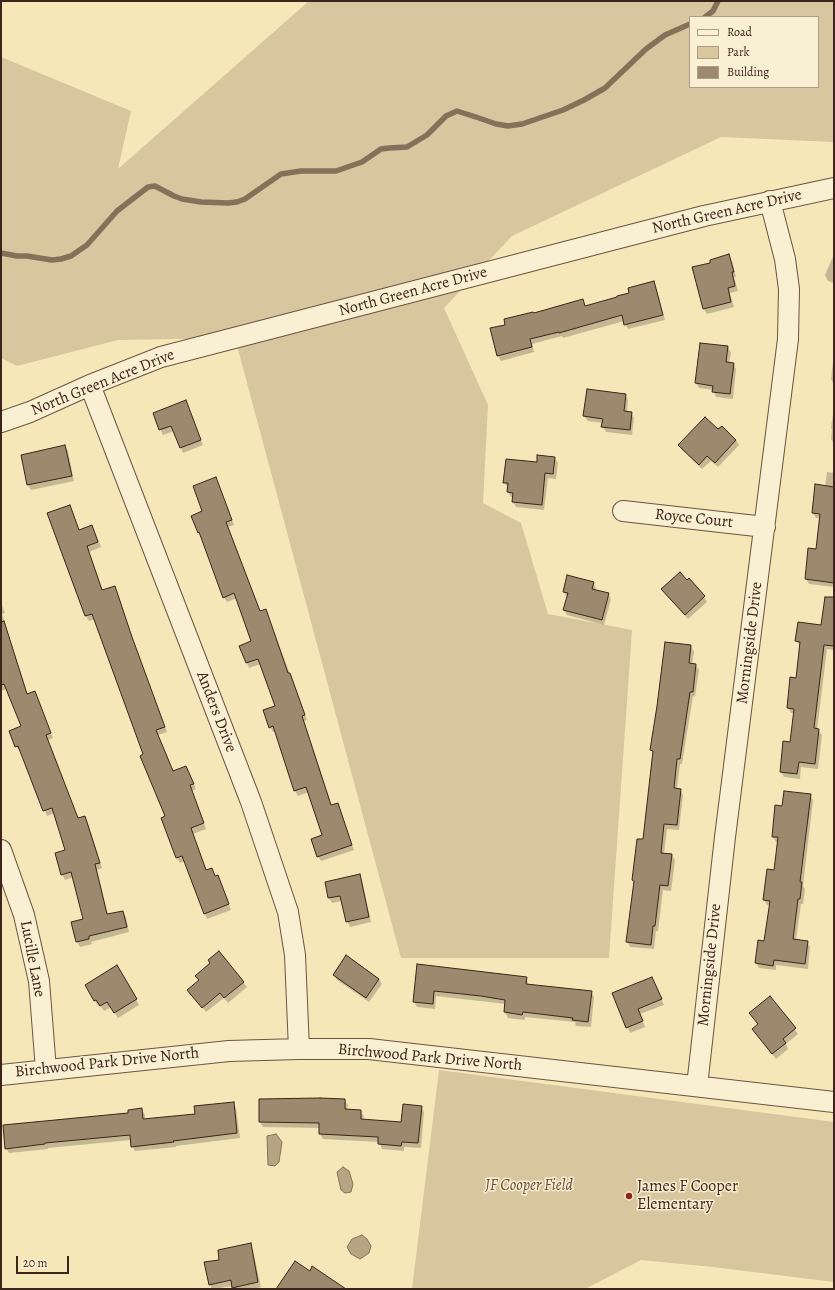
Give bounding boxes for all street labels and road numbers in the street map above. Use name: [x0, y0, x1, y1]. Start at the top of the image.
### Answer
street label: North Green Acre Drive: [650, 185, 804, 239]
street label: North Green Acre Drive: [337, 263, 489, 321]
street label: North Green Acre Drive: [28, 345, 178, 421]
street label: Royce Court: [654, 505, 734, 533]
street label: Morningside Drive: [733, 581, 767, 705]
street label: Anders Drive: [192, 669, 240, 755]
street label: Morningside Drive: [694, 903, 726, 1027]
street label: Lucille Lane: [15, 919, 49, 999]
street label: Birchwood Park Drive North: [337, 1040, 523, 1076]
street label: Birchwood Park Drive North: [14, 1044, 200, 1082]

